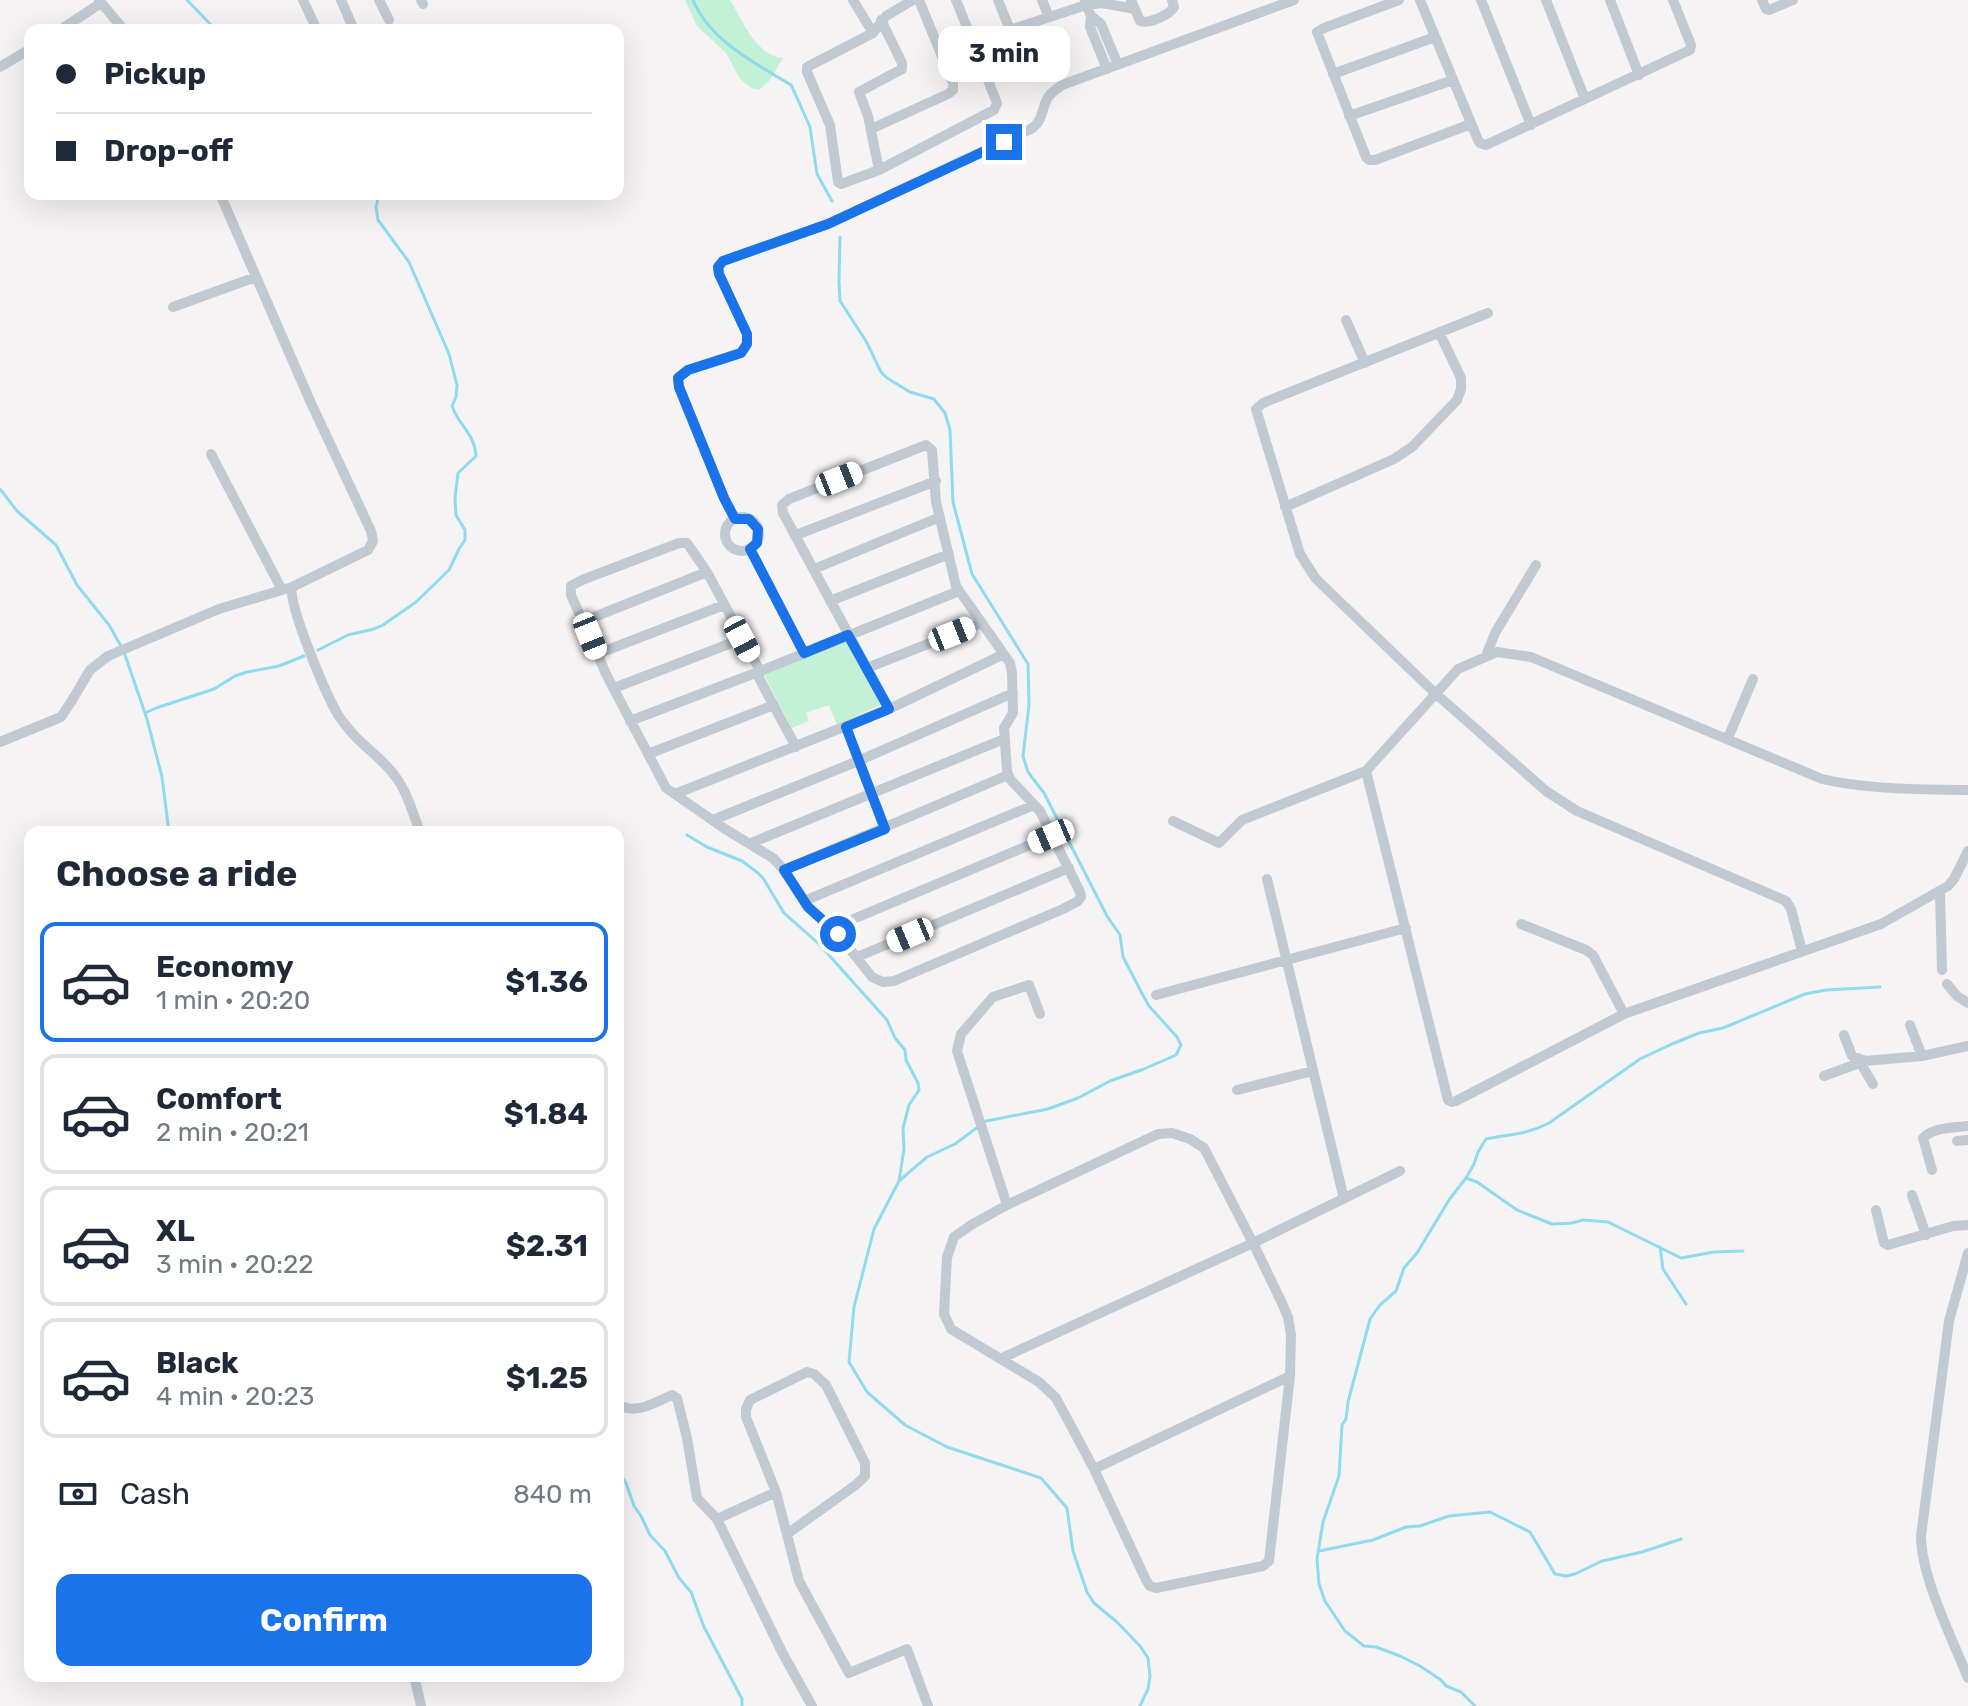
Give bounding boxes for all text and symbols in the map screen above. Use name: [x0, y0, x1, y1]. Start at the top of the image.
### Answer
callout: 3 min: [938, 26, 1070, 82]
text: 3 min: [969, 38, 1039, 69]
text: Pickup: [104, 56, 206, 92]
route end: [986, 124, 1022, 160]
text: Drop-off: [104, 133, 233, 169]
car: [812, 459, 866, 499]
car: [570, 609, 610, 663]
car: [720, 612, 764, 666]
car: [925, 614, 979, 654]
car: [1024, 816, 1078, 856]
text: Choose a ride: [56, 852, 297, 895]
car: [883, 915, 937, 955]
route start: [820, 916, 856, 952]
icon: car: [60, 946, 132, 1018]
text: Economy: [156, 949, 294, 985]
text: $1.36: [505, 964, 588, 1000]
text: 1 min · 20:20: [156, 985, 310, 1016]
icon: car: [60, 1078, 132, 1150]
text: Comfort: [156, 1081, 282, 1117]
text: $1.84: [504, 1096, 588, 1132]
text: 2 min · 20:21: [156, 1117, 309, 1148]
icon: car: [60, 1210, 132, 1282]
text: XL: [156, 1213, 195, 1249]
text: $2.31: [506, 1228, 588, 1264]
text: 3 min · 20:22: [156, 1249, 313, 1280]
icon: car: [60, 1342, 132, 1414]
text: Black: [156, 1345, 239, 1381]
text: $1.25: [506, 1360, 588, 1396]
text: 4 min · 20:23: [156, 1381, 314, 1412]
icon: cash: [56, 1472, 100, 1516]
text: Cash: [120, 1476, 190, 1512]
text: 840 m: [513, 1479, 592, 1510]
button: Confirm: [56, 1574, 592, 1666]

